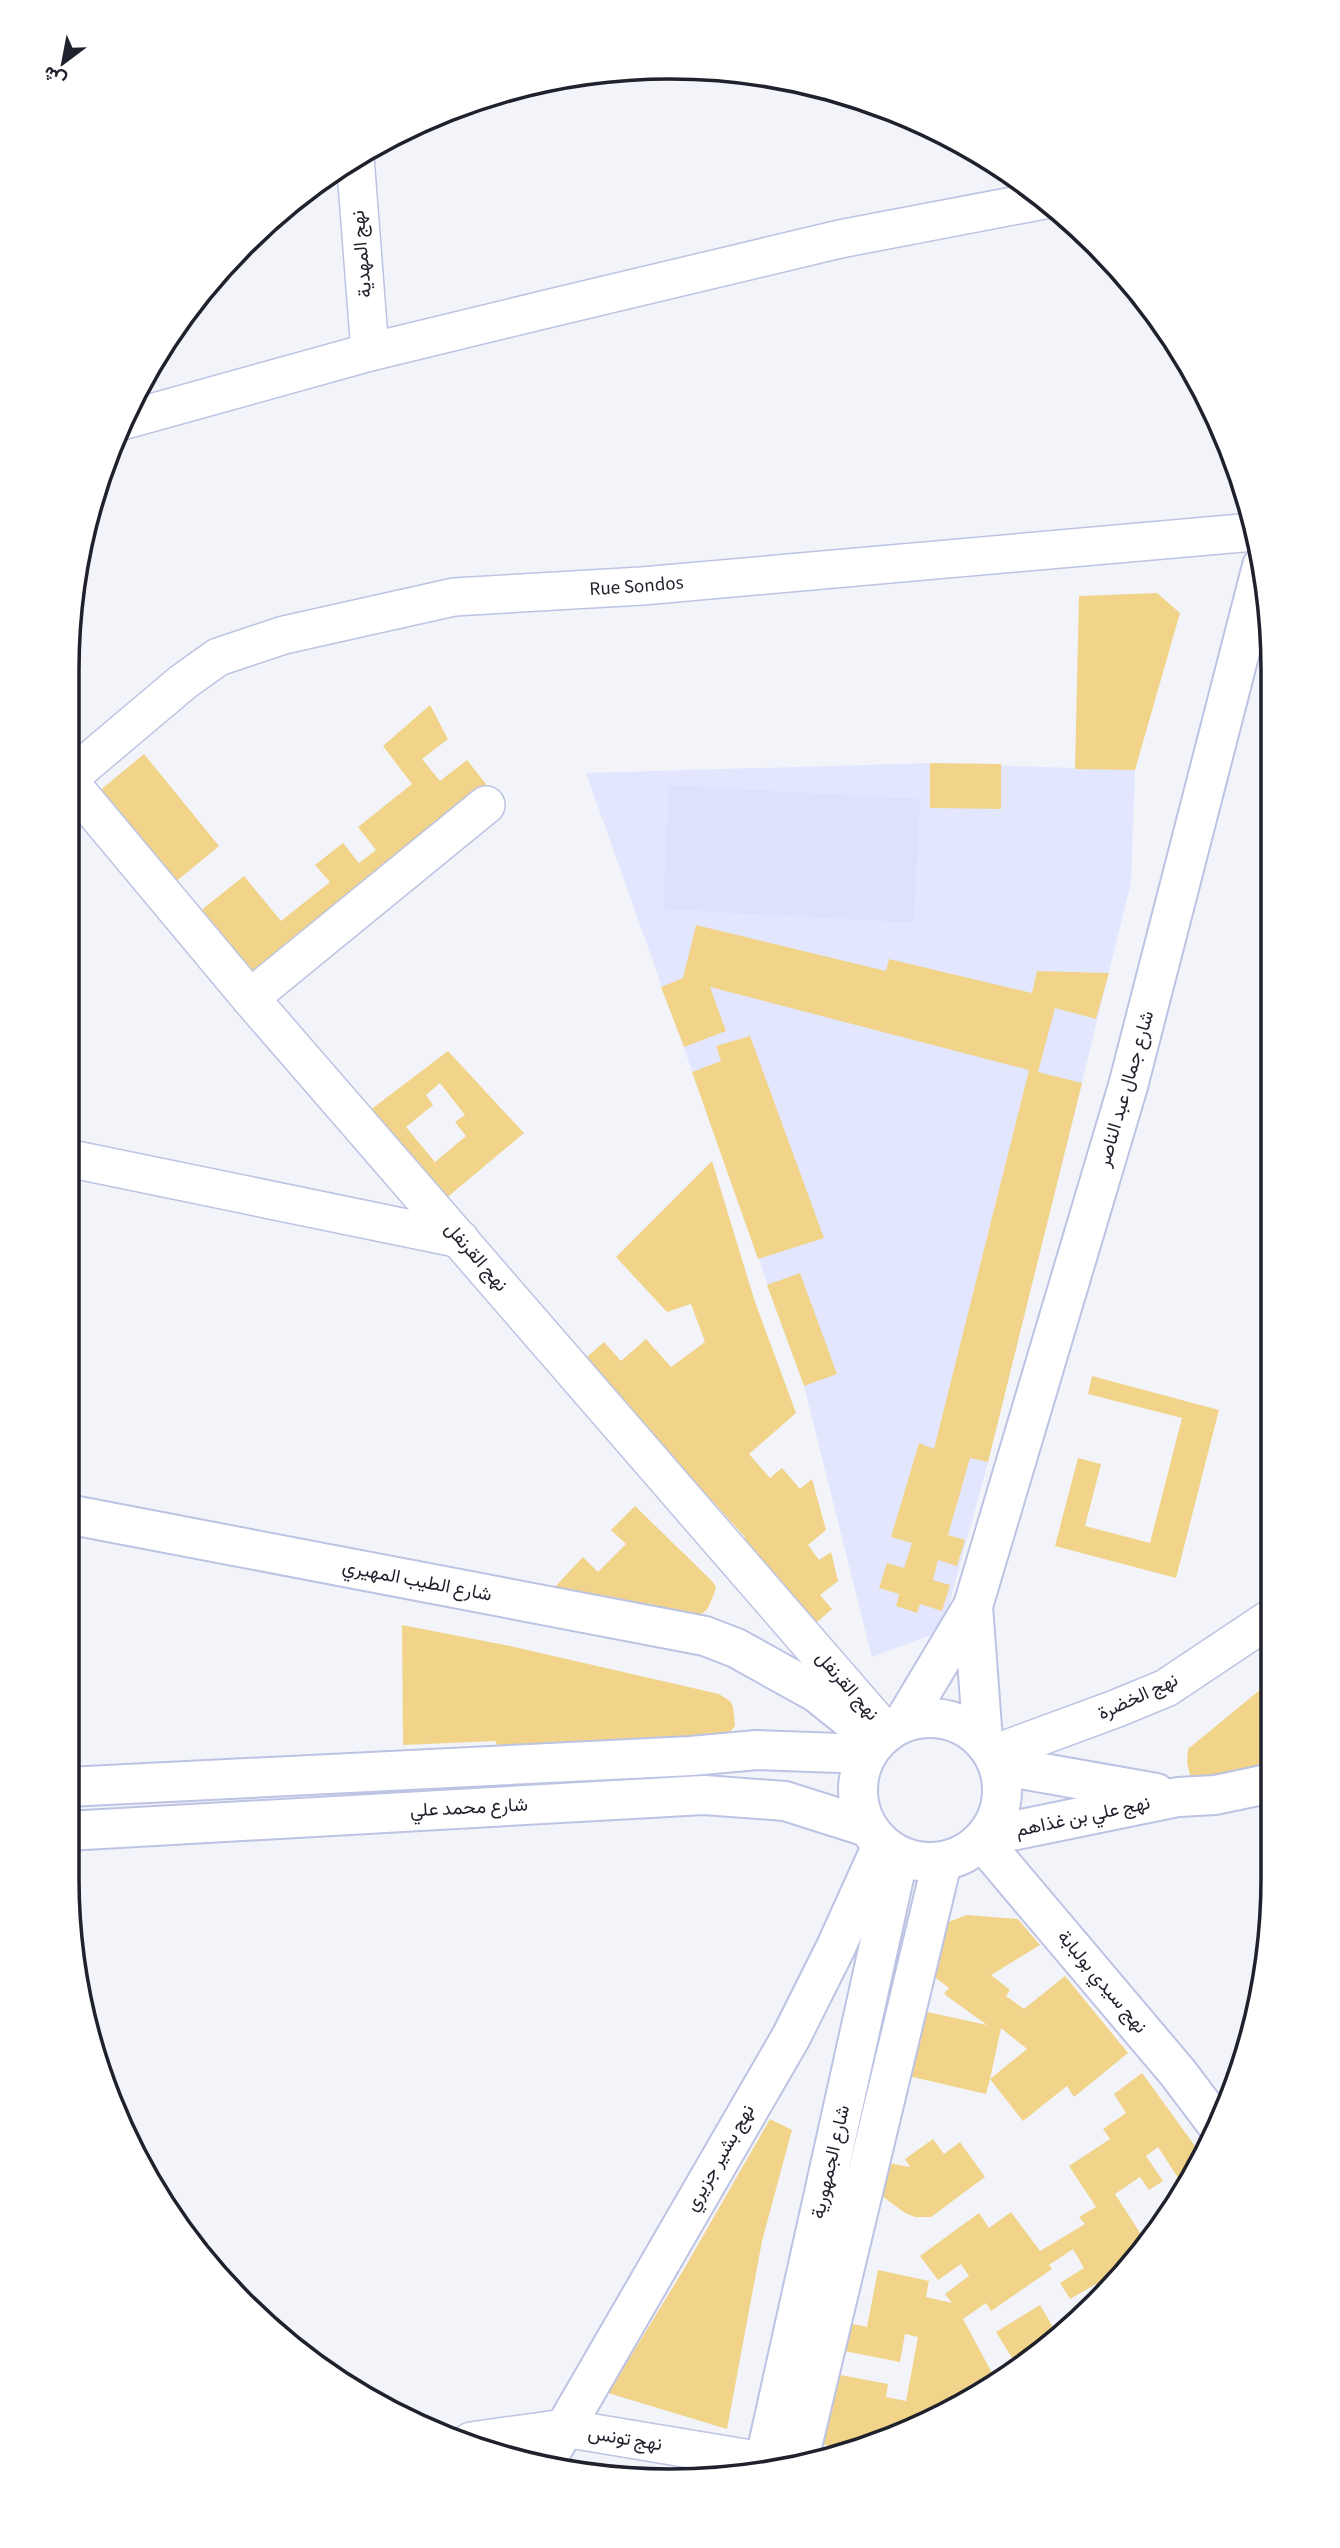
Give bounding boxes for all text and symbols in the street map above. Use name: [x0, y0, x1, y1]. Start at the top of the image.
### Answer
north arrow: [28, 28, 98, 98]
text: ش: [38, 59, 72, 94]
street label: نهج المهدية: [345, 209, 379, 299]
street label: Rue Sondos: [589, 569, 685, 603]
street label: شارع جمال عبد الناصر: [1090, 1008, 1161, 1171]
street label: نهج القرنفل: [438, 1216, 514, 1298]
street label: شارع الطيب المهيري: [340, 1553, 494, 1610]
street label: نهج القرنفل: [809, 1645, 885, 1727]
street label: نهج الخضرة: [1093, 1667, 1183, 1727]
street label: نهج علي بن غذاهم: [1013, 1790, 1153, 1845]
street label: شارع محمد علي: [409, 1791, 529, 1826]
street label: نهج سيدي بولبابة: [1050, 1924, 1153, 2040]
street label: نهج بشير جزيري: [678, 2100, 762, 2217]
street label: شارع الجمهورية: [805, 2102, 857, 2222]
street label: نهج تونس: [586, 2420, 664, 2458]

